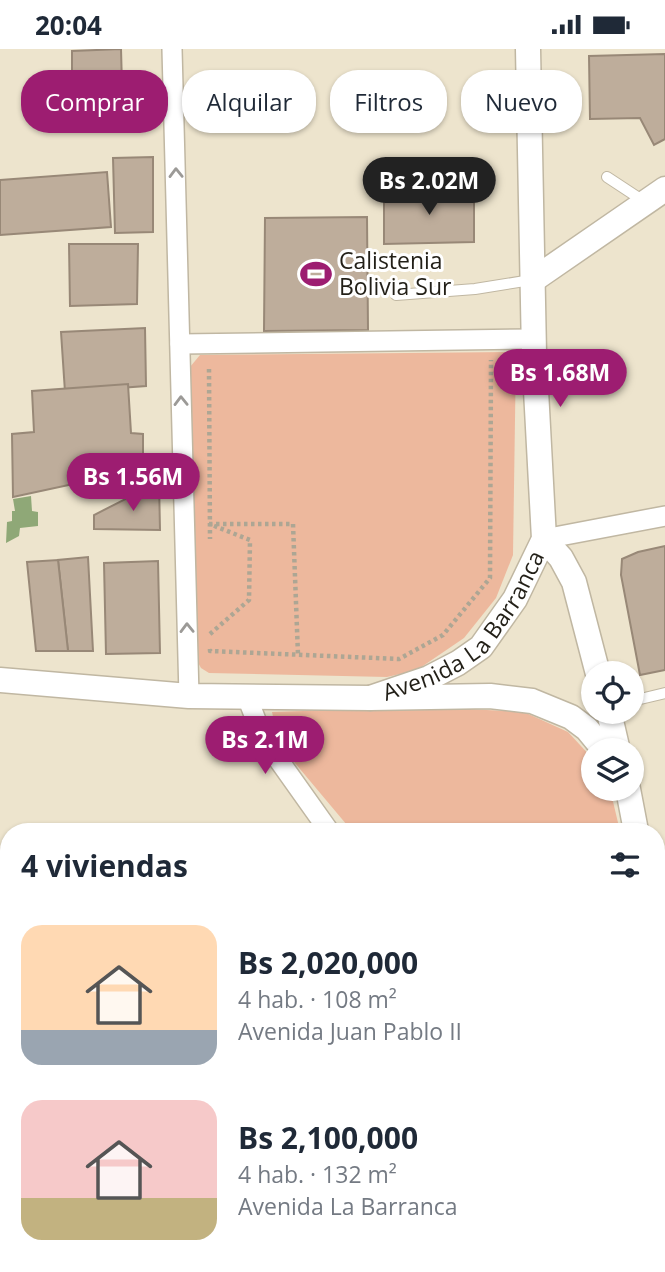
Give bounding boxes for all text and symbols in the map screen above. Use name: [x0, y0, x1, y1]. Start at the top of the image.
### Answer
text: 20:04: [35, 7, 102, 43]
chip: Comprar: [21, 70, 168, 133]
chip: Alquilar: [182, 70, 316, 133]
chip: Filtros: [330, 70, 447, 133]
chip: Nuevo: [461, 70, 582, 133]
pin: Bs 2.02M: [357, 157, 501, 217]
text: Bs 2.02M: [379, 164, 479, 196]
one-way arrow: [168, 167, 183, 178]
place label: Calistenia Bolivia Sur: [339, 244, 452, 302]
sports icon: Calistenia Bolivia Sur: [299, 257, 333, 291]
pin: Bs 1.68M: [488, 349, 632, 409]
text: Bs 1.68M: [510, 356, 610, 388]
one-way arrow: [174, 395, 189, 406]
pin: Bs 1.56M: [61, 454, 205, 513]
text: Bs 1.56M: [83, 460, 183, 492]
street label: Avenida La Barranca: [378, 545, 551, 708]
one-way arrow: [179, 622, 195, 633]
map controls: [581, 661, 644, 801]
button: locate: [581, 661, 644, 724]
pin: Bs 2.1M: [200, 717, 330, 776]
text: Bs 2.1M: [221, 723, 309, 755]
button: layers: [581, 738, 644, 801]
text: 4 viviendas: [21, 845, 188, 886]
icon: filters: [606, 846, 644, 884]
text: Bs 2,020,000: [238, 942, 418, 983]
icon: home: [77, 953, 161, 1037]
text: 4 hab. · 108 m²: [238, 983, 397, 1015]
text: Avenida Juan Pablo II: [238, 1015, 462, 1047]
text: Bs 2,100,000: [238, 1117, 418, 1158]
icon: home: [77, 1128, 161, 1212]
text: 4 hab. · 132 m²: [238, 1158, 397, 1190]
text: Avenida La Barranca: [238, 1190, 458, 1222]

